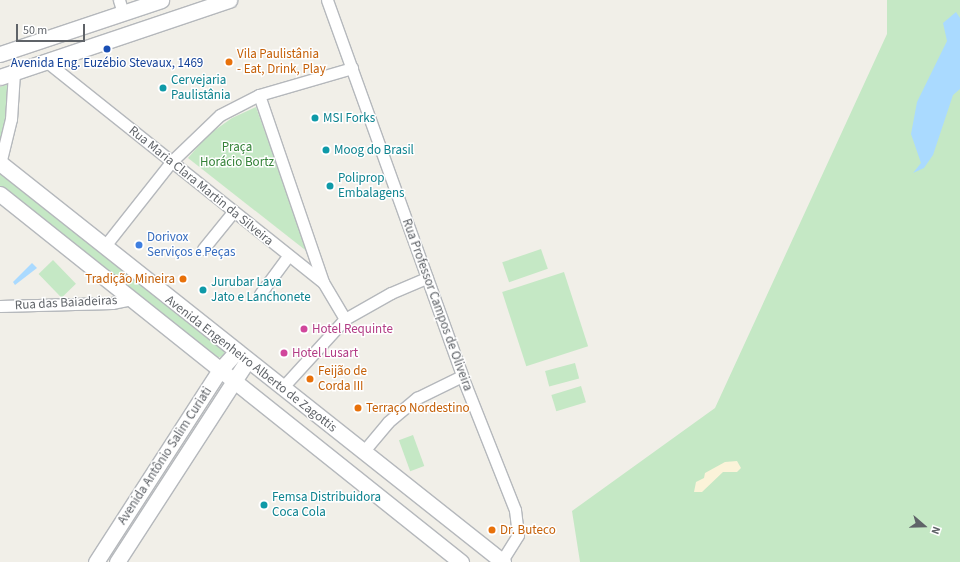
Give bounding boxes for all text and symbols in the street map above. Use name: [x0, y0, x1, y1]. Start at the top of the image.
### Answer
scale bar: [18, 16, 87, 42]
text: 50 m: [23, 22, 47, 39]
marker: Avenida Eng. Euzébio Stevaux, 1469: [102, 44, 112, 54]
place label: Vila Paulistânia - Eat, Drink, Play: [237, 47, 326, 78]
place label: Avenida Eng. Euzébio Stevaux, 1469: [11, 55, 203, 71]
marker: Vila Paulistânia - Eat, Drink, Play: [224, 57, 234, 67]
place label: Cervejaria Paulistânia: [171, 73, 231, 104]
marker: Cervejaria Paulistânia: [158, 83, 168, 93]
place label: MSI Forks: [323, 110, 375, 126]
marker: MSI Forks: [310, 113, 320, 123]
street label: Rua Maria Clara Martin da Silveira: [126, 123, 276, 249]
park label: Praça Horácio Bortz: [200, 140, 274, 171]
place label: Moog do Brasil: [334, 142, 414, 158]
marker: Moog do Brasil: [321, 145, 331, 155]
place label: Poliprop Embalagens: [338, 171, 404, 202]
marker: Poliprop Embalagens: [325, 181, 335, 191]
street label: Rua Professor Campos de Oliveira: [398, 217, 476, 393]
place label: Dorivox Serviços e Peças: [147, 230, 236, 261]
marker: Dorivox Serviços e Peças: [134, 240, 144, 250]
place label: Tradição Mineira: [85, 271, 175, 287]
marker: Tradição Mineira: [178, 274, 188, 284]
place label: Jurubar Lava Jato e Lanchonete: [211, 275, 311, 306]
marker: Jurubar Lava Jato e Lanchonete: [198, 285, 208, 295]
street label: Avenida Engenheiro Alberto de Zagottis: [162, 292, 340, 436]
street label: Rua das Baiadeiras: [14, 293, 118, 313]
place label: Hotel Requinte: [312, 321, 393, 337]
marker: Hotel Requinte: [299, 324, 309, 334]
place label: Hotel Lusart: [292, 345, 358, 361]
marker: Hotel Lusart: [279, 348, 289, 358]
place label: Feijão de Corda III: [318, 364, 367, 395]
marker: Feijão de Corda III: [305, 374, 315, 384]
street label: Avenida Antônio Salim Curiati: [115, 384, 215, 528]
place label: Terraço Nordestino: [366, 400, 470, 416]
marker: Terraço Nordestino: [353, 403, 363, 413]
place label: Femsa Distribuidora Coca Cola: [272, 490, 381, 521]
marker: Femsa Distribuidora Coca Cola: [259, 500, 269, 510]
north arrow: [904, 506, 944, 546]
place label: Dr. Buteco: [500, 522, 556, 538]
text: N: [927, 524, 944, 536]
marker: Dr. Buteco: [487, 525, 497, 535]

